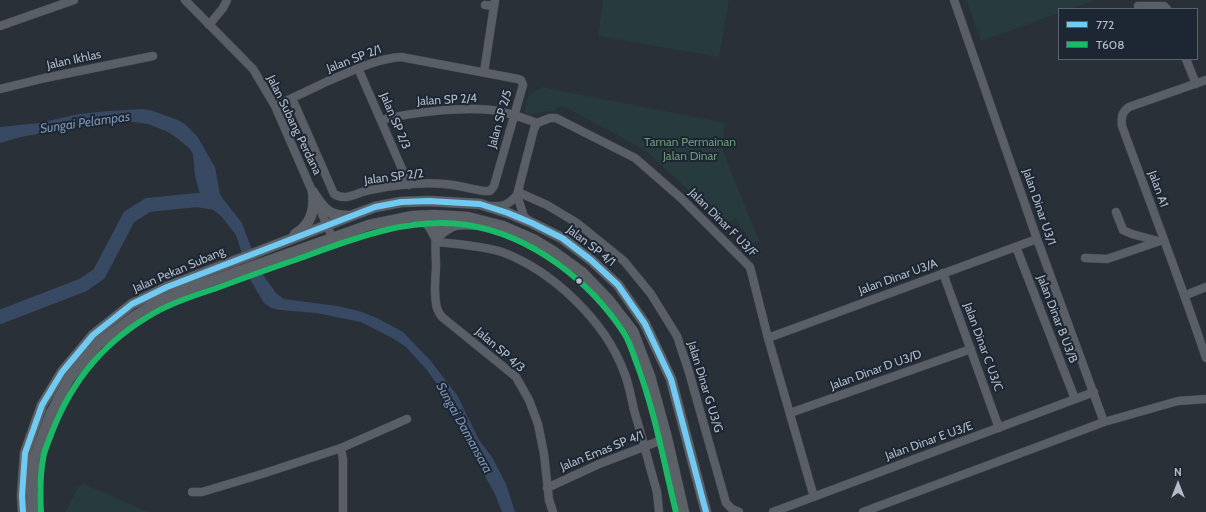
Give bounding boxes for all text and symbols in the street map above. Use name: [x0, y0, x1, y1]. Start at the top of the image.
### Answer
legend: [1058, 8, 1198, 60]
text: 772: [1096, 17, 1114, 32]
text: T608: [1096, 37, 1124, 52]
street label: Jalan SP 2/1: [325, 42, 383, 76]
street label: Jalan Ikhlas: [46, 47, 102, 73]
street label: Jalan Subang Perdana: [264, 73, 324, 177]
street label: Jalan SP 2/5: [485, 88, 515, 150]
street label: Jalan SP 2/3: [377, 91, 413, 151]
street label: Jalan SP 2/4: [417, 91, 477, 109]
water label: Sungai Pelampas: [39, 109, 131, 137]
park label: Taman Permainan Jalan Dinar: [644, 135, 736, 163]
street label: Jalan SP 2/2: [363, 166, 425, 188]
street label: Jalan Dinar U3/1: [1019, 167, 1059, 247]
street label: Jalan A1: [1145, 169, 1171, 209]
street label: Jalan Dinar F U3/F: [686, 186, 760, 260]
street label: Jalan SP 4/1: [564, 222, 618, 270]
street label: Jalan Pekan Subang: [131, 244, 227, 296]
street label: Jalan Dinar U3/A: [857, 256, 939, 298]
street label: Jalan Dinar B U3/B: [1034, 273, 1080, 365]
unlabelled marker: [574, 276, 584, 286]
street label: Jalan Dinar C U3/C: [960, 301, 1006, 393]
street label: Jalan SP 4/3: [472, 325, 528, 375]
street label: Jalan Dinar G U3/G: [684, 340, 726, 434]
street label: Jalan Dinar D U3/D: [828, 347, 924, 393]
water label: Sungai Damansara: [433, 380, 495, 476]
street label: Jalan Dinar E U3/E: [883, 419, 975, 463]
street label: Jalan Emas SP 4/1: [558, 428, 646, 474]
north arrow: [1158, 464, 1198, 504]
text: N: [1174, 465, 1182, 479]

